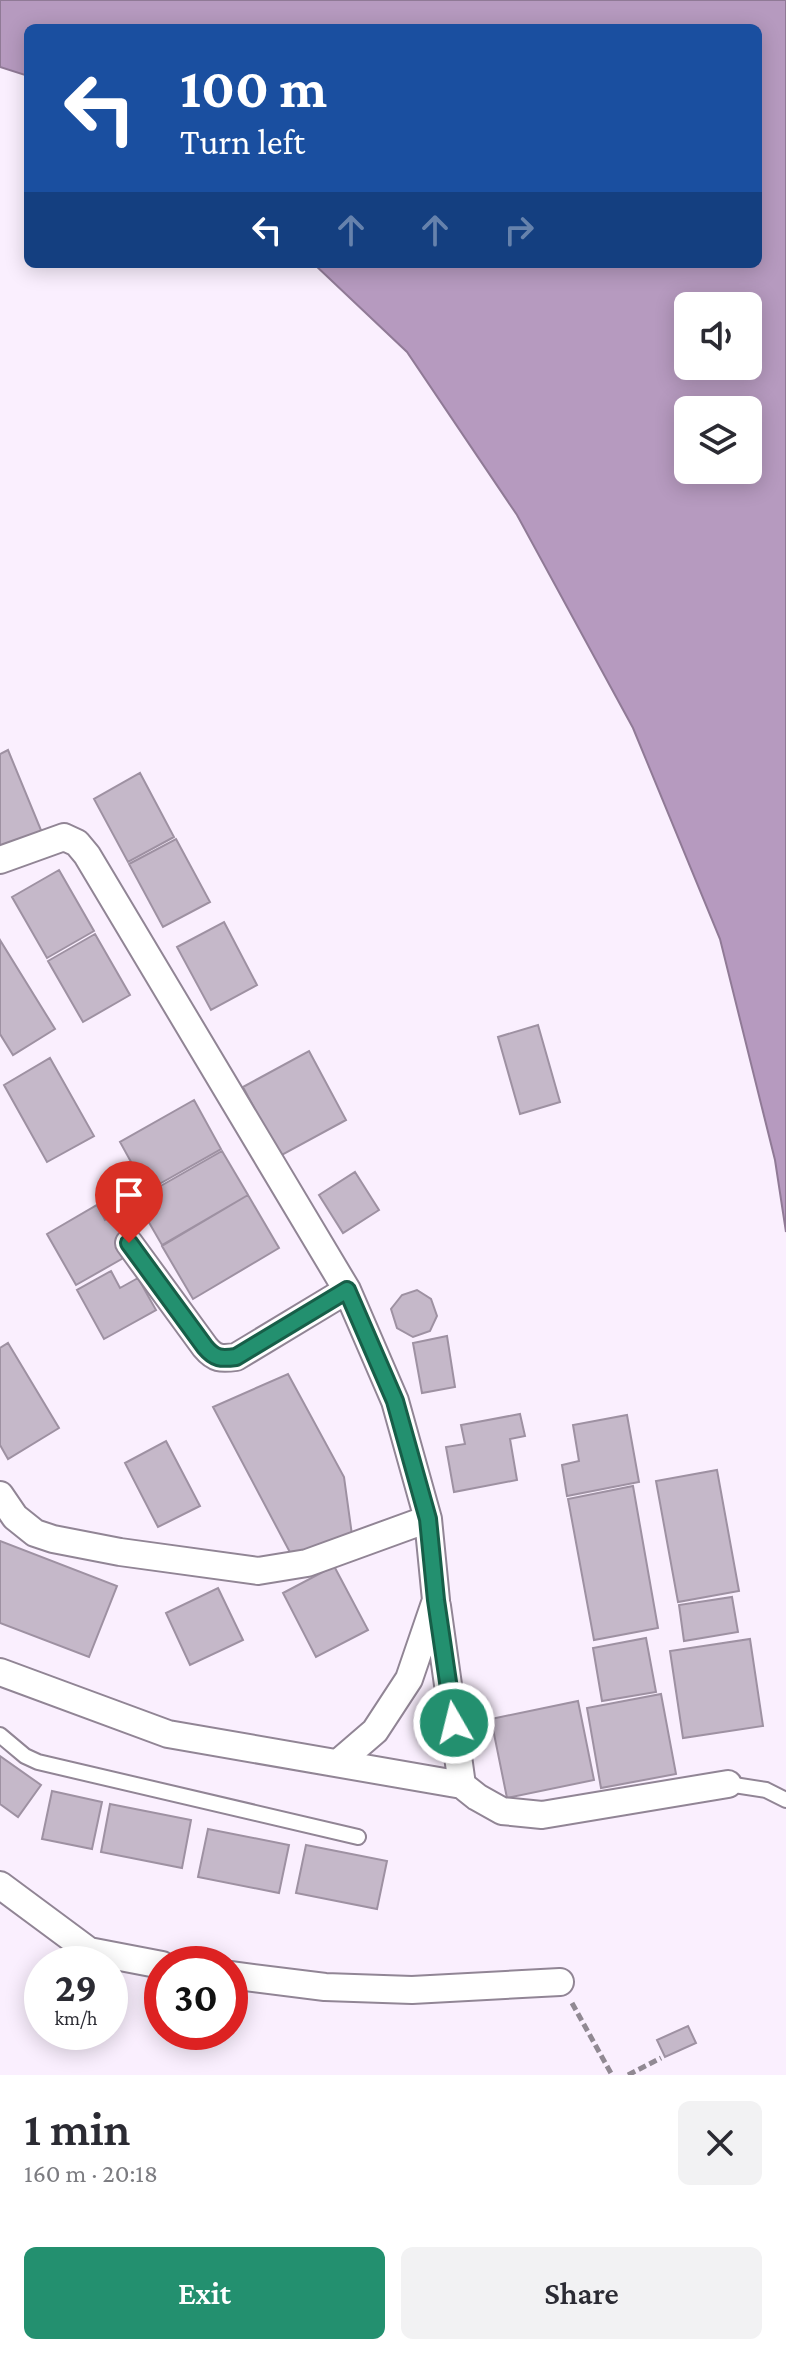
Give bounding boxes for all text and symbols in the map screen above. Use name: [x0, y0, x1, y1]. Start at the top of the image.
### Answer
icon: left: [48, 56, 152, 160]
text: 100 m: [180, 57, 327, 119]
text: Turn left: [180, 122, 305, 162]
icon: left: [245, 208, 289, 252]
icon: ahead: [329, 208, 373, 252]
icon: ahead: [413, 208, 457, 252]
icon: right: [497, 208, 541, 252]
map controls: [674, 292, 762, 484]
button: sound: [674, 292, 762, 380]
button: layers: [674, 396, 762, 484]
pin: [95, 1161, 163, 1243]
icon: arrive: [107, 1173, 151, 1217]
position arrow: [412, 1681, 496, 1765]
speed limit sign: 30: [144, 1946, 248, 2050]
text: 29: [55, 1965, 97, 2010]
text: km/h: [54, 2007, 98, 2029]
button: close: [678, 2101, 762, 2185]
text: 1 min: [24, 2102, 131, 2155]
text: 160 m · 20:18: [24, 2159, 158, 2188]
button: Exit: [24, 2247, 385, 2339]
button: Share: [401, 2247, 762, 2339]

